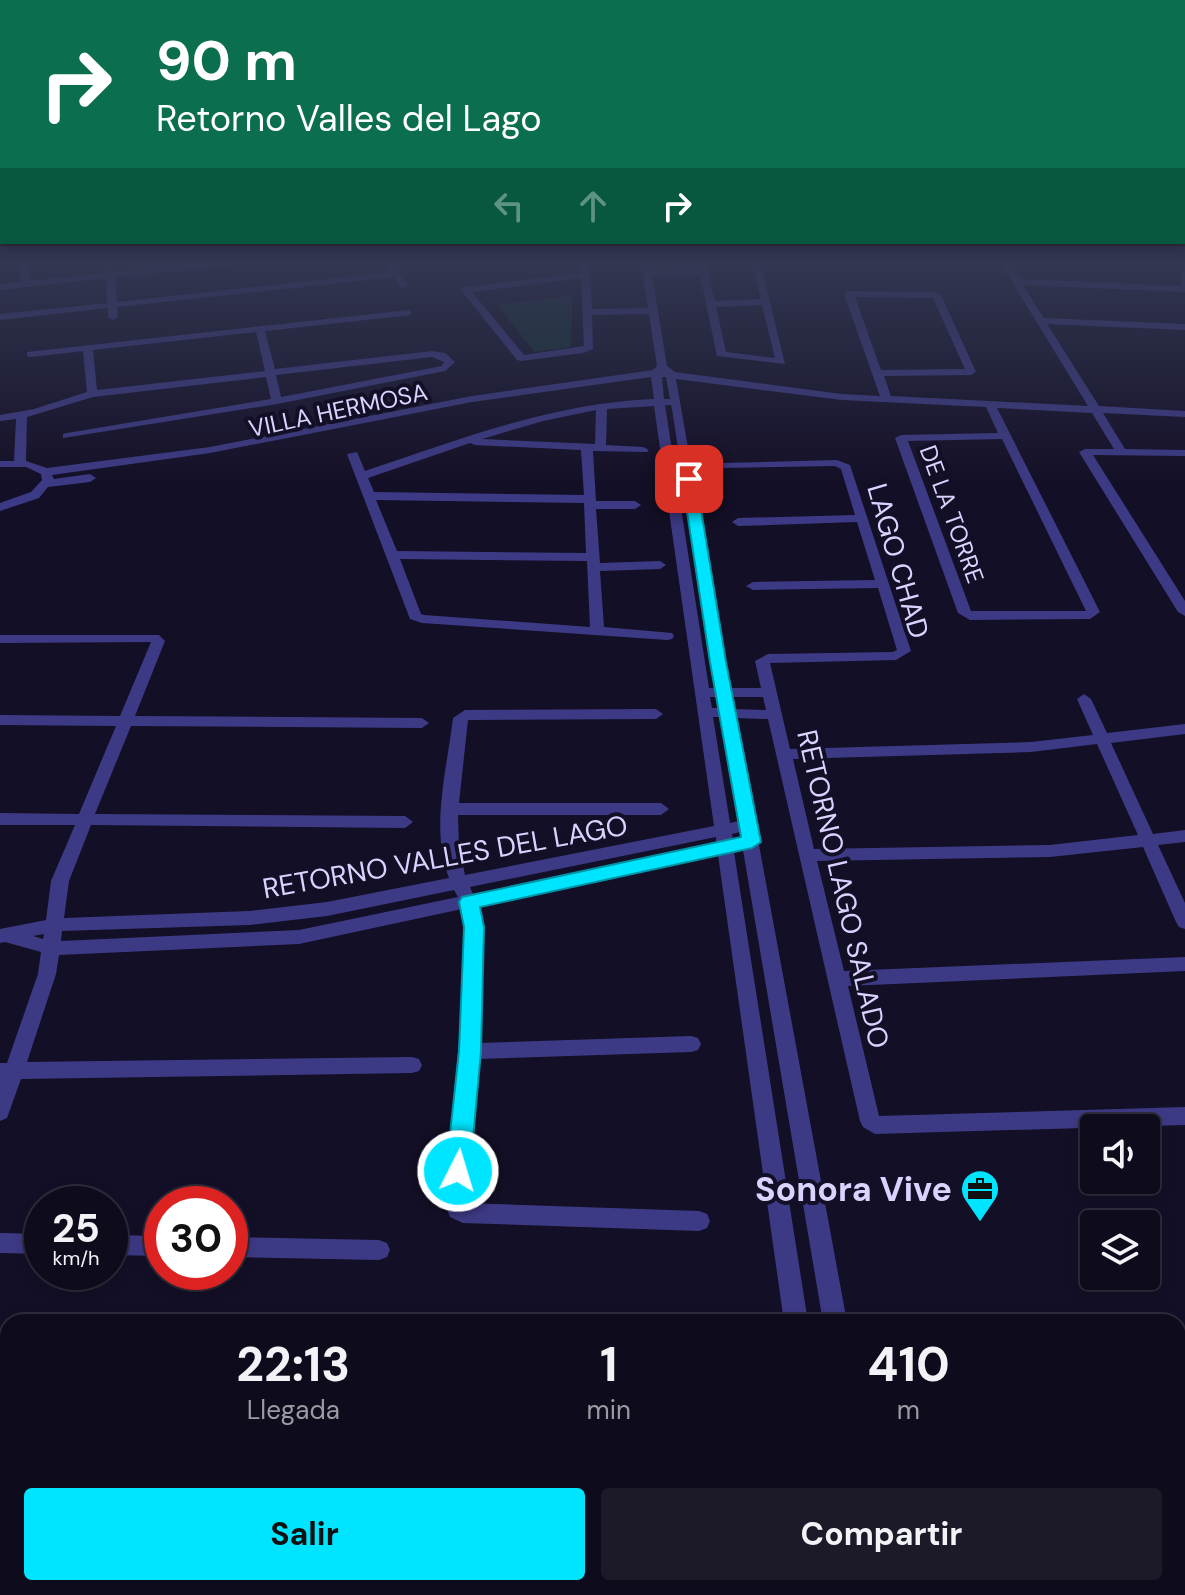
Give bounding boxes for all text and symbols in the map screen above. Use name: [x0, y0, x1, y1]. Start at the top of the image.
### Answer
text: 90 m: [156, 24, 297, 97]
icon: right: [24, 32, 128, 136]
text: Retorno Valles del Lago: [156, 95, 542, 142]
icon: left: [487, 184, 531, 228]
icon: ahead: [571, 184, 615, 228]
icon: right: [655, 184, 699, 228]
street label: VILLA HERMOSA: [246, 376, 430, 444]
street label: DE LA TORRE: [913, 441, 991, 587]
pin: [655, 445, 723, 513]
icon: arrive: [667, 457, 711, 501]
street label: LAGO CHAD: [858, 479, 938, 643]
street label: RETORNO LAGO SALADO: [788, 726, 898, 1052]
street label: RETORNO VALLES DEL LAGO: [260, 807, 630, 907]
map controls: [1080, 1114, 1160, 1290]
button: sound: [1080, 1114, 1160, 1194]
position arrow: [416, 1129, 500, 1213]
place label: Sonora Vive: [755, 1167, 952, 1212]
office icon: Sonora Vive: [959, 1168, 1001, 1223]
speed limit sign: 30: [144, 1186, 248, 1290]
text: 25: [52, 1202, 100, 1254]
button: layers: [1080, 1210, 1160, 1290]
text: km/h: [52, 1245, 100, 1271]
text: 22:13: [236, 1333, 350, 1396]
text: 1: [600, 1333, 617, 1396]
text: 410: [867, 1333, 950, 1396]
text: Llegada: [247, 1393, 340, 1427]
text: min: [587, 1393, 631, 1427]
text: m: [897, 1393, 920, 1427]
button: Salir: [24, 1488, 585, 1580]
button: Compartir: [601, 1488, 1162, 1580]

